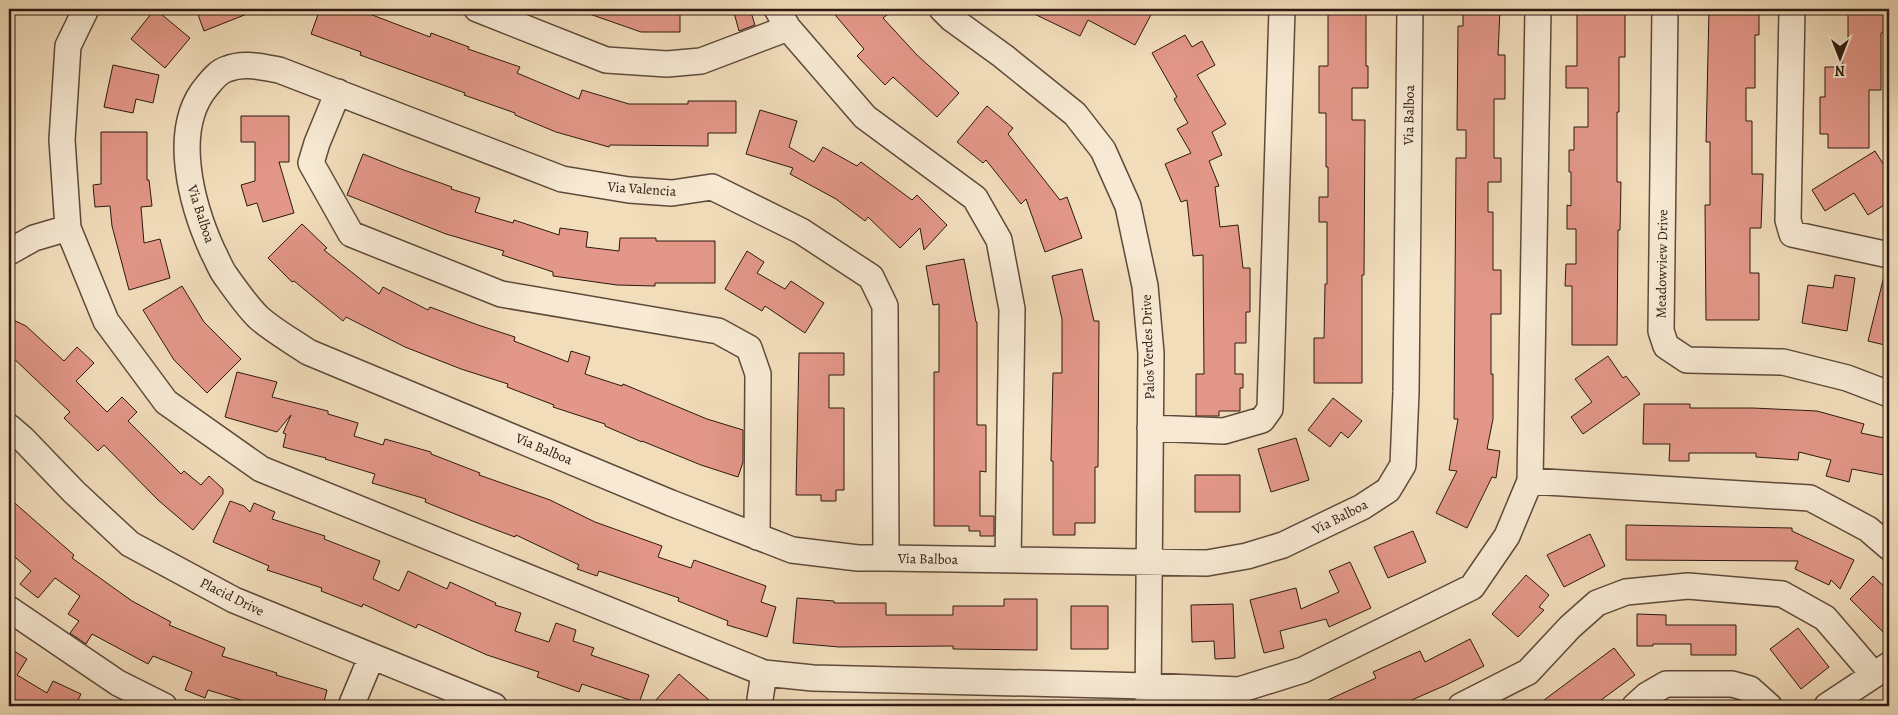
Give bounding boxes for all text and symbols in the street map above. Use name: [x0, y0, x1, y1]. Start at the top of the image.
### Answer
north arrow: [1816, 32, 1866, 82]
text: N: [1835, 61, 1845, 80]
street label: Via Balboa: [1399, 84, 1419, 146]
street label: Via Valencia: [606, 177, 678, 201]
street label: Via Balboa: [182, 182, 219, 246]
street label: Meadowview Drive: [1652, 209, 1672, 319]
street label: Palos Verdes Drive: [1137, 294, 1159, 400]
street label: Via Balboa: [512, 428, 576, 470]
street label: Via Balboa: [1308, 495, 1372, 540]
street label: Via Balboa: [897, 549, 959, 569]
street label: Placid Drive: [197, 573, 267, 621]

